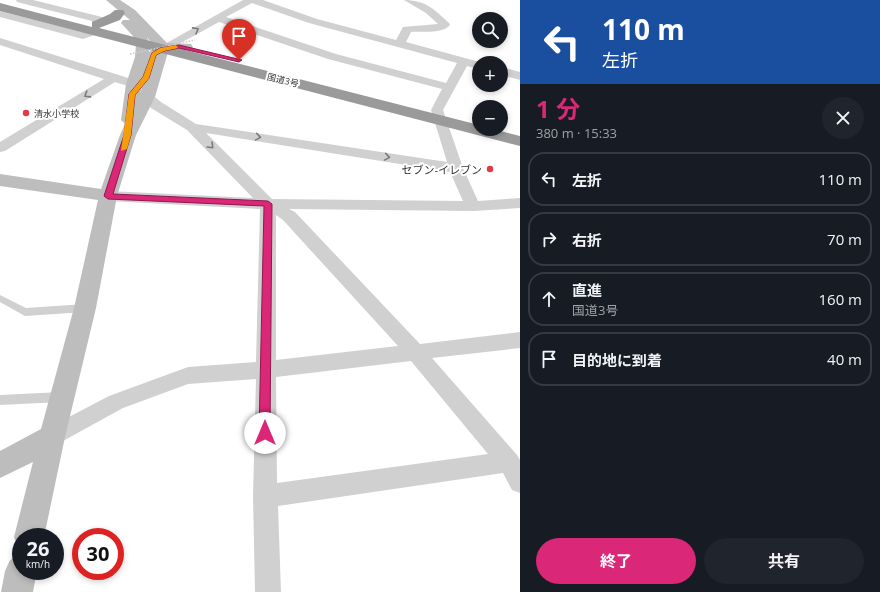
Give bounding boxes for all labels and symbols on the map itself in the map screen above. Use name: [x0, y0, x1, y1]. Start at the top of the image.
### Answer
pin: [222, 19, 256, 60]
one-way arrow: [192, 28, 199, 35]
street label: 国道3号: [266, 70, 300, 90]
one-way arrow: [84, 90, 91, 97]
place label: 清水小学校: [34, 107, 79, 120]
marker: 清水小学校: [21, 108, 31, 118]
one-way arrow: [255, 133, 261, 141]
one-way arrow: [206, 141, 213, 149]
one-way arrow: [384, 152, 390, 161]
place label: セブン-イレブン: [401, 162, 482, 177]
marker: セブン-イレブン: [485, 164, 495, 174]
position arrow: [244, 412, 286, 454]
speed limit sign: 30: [72, 528, 124, 580]

